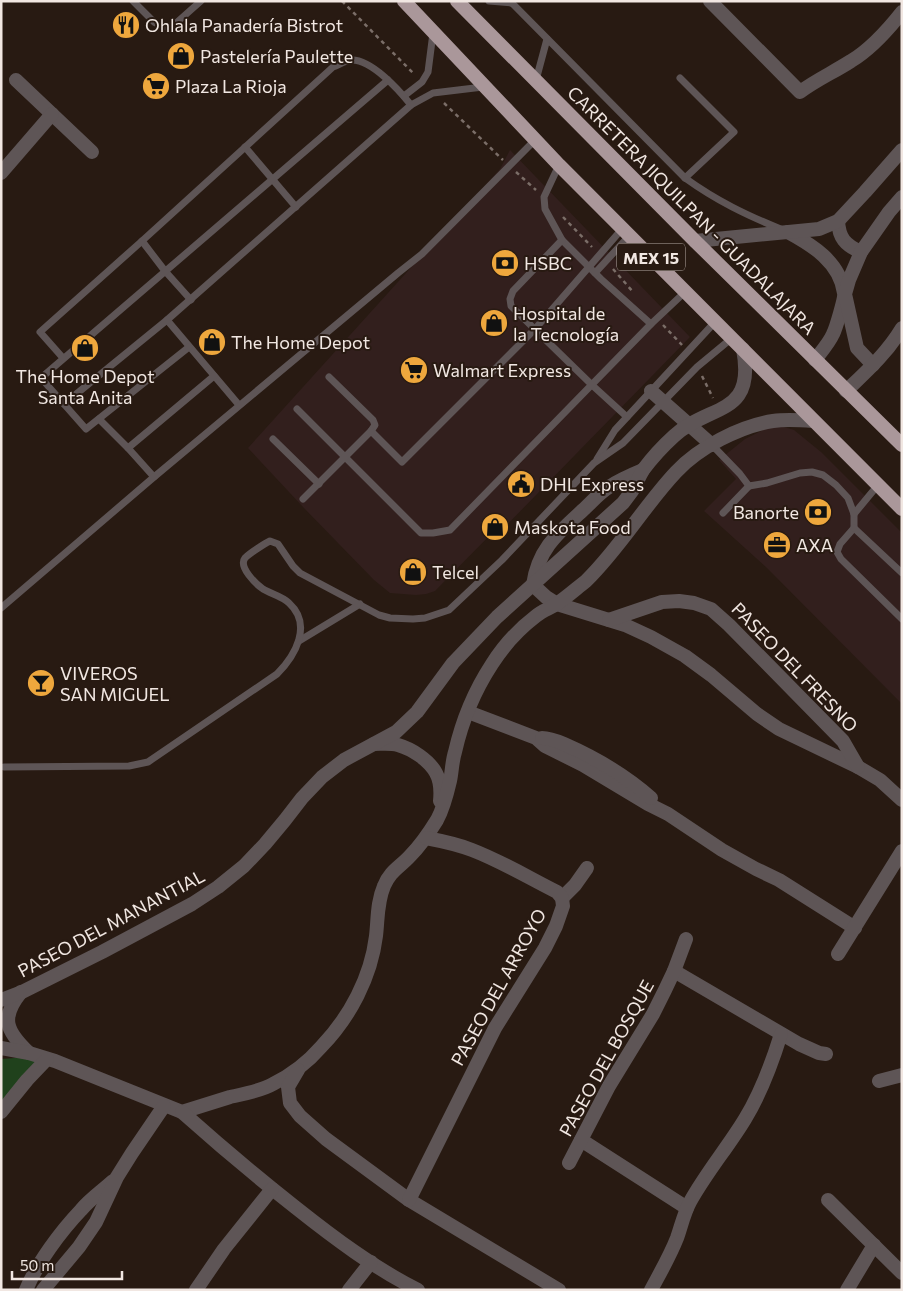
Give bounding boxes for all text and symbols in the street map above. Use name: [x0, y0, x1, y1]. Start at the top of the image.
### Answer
restaurant icon: Ohlala Panadería Bistrot: [111, 10, 141, 40]
place label: Ohlala Panadería Bistrot: [145, 14, 343, 36]
shop icon: Pastelería Paulette: [166, 41, 196, 71]
place label: Pastelería Paulette: [200, 45, 353, 67]
supermarket icon: Plaza La Rioja: [141, 71, 171, 101]
place label: Plaza La Rioja: [175, 75, 287, 97]
street label: CARRETERA JIQUILPAN - GUADALAJARA: [563, 81, 821, 339]
road number: MEX 15: [617, 243, 685, 270]
bank icon: HSBC: [490, 248, 520, 278]
place label: HSBC: [524, 252, 572, 274]
place label: Hospital de la Tecnología: [513, 302, 619, 345]
shop icon: Hospital de la Tecnología: [479, 308, 509, 338]
shop icon: The Home Depot: [197, 327, 227, 357]
place label: The Home Depot: [231, 331, 370, 353]
shop icon: The Home Depot Santa Anita: [70, 333, 100, 363]
supermarket icon: Walmart Express: [399, 355, 429, 385]
place label: Walmart Express: [433, 359, 571, 381]
place label: The Home Depot Santa Anita: [15, 365, 155, 408]
public building icon: DHL Express: [506, 469, 536, 499]
place label: DHL Express: [540, 473, 644, 495]
bank icon: Banorte: [803, 497, 833, 527]
place label: Banorte: [733, 501, 799, 523]
shop icon: Maskota Food: [480, 512, 510, 542]
place label: Maskota Food: [514, 516, 631, 538]
office icon: AXA: [762, 530, 792, 560]
place label: AXA: [796, 534, 833, 556]
shop icon: Telcel: [398, 557, 428, 587]
place label: Telcel: [432, 561, 479, 583]
street label: PASEO DEL FRESNO: [727, 598, 863, 736]
place label: VIVEROS SAN MIGUEL: [60, 662, 170, 705]
bar icon: VIVEROS SAN MIGUEL: [26, 668, 56, 698]
street label: PASEO DEL MANANTIAL: [14, 864, 208, 982]
street label: PASEO DEL ARROYO: [446, 905, 550, 1069]
street label: PASEO DEL BOSQUE: [554, 976, 658, 1140]
scale bar: [12, 1248, 122, 1280]
text: 50 m: [20, 1256, 54, 1274]

